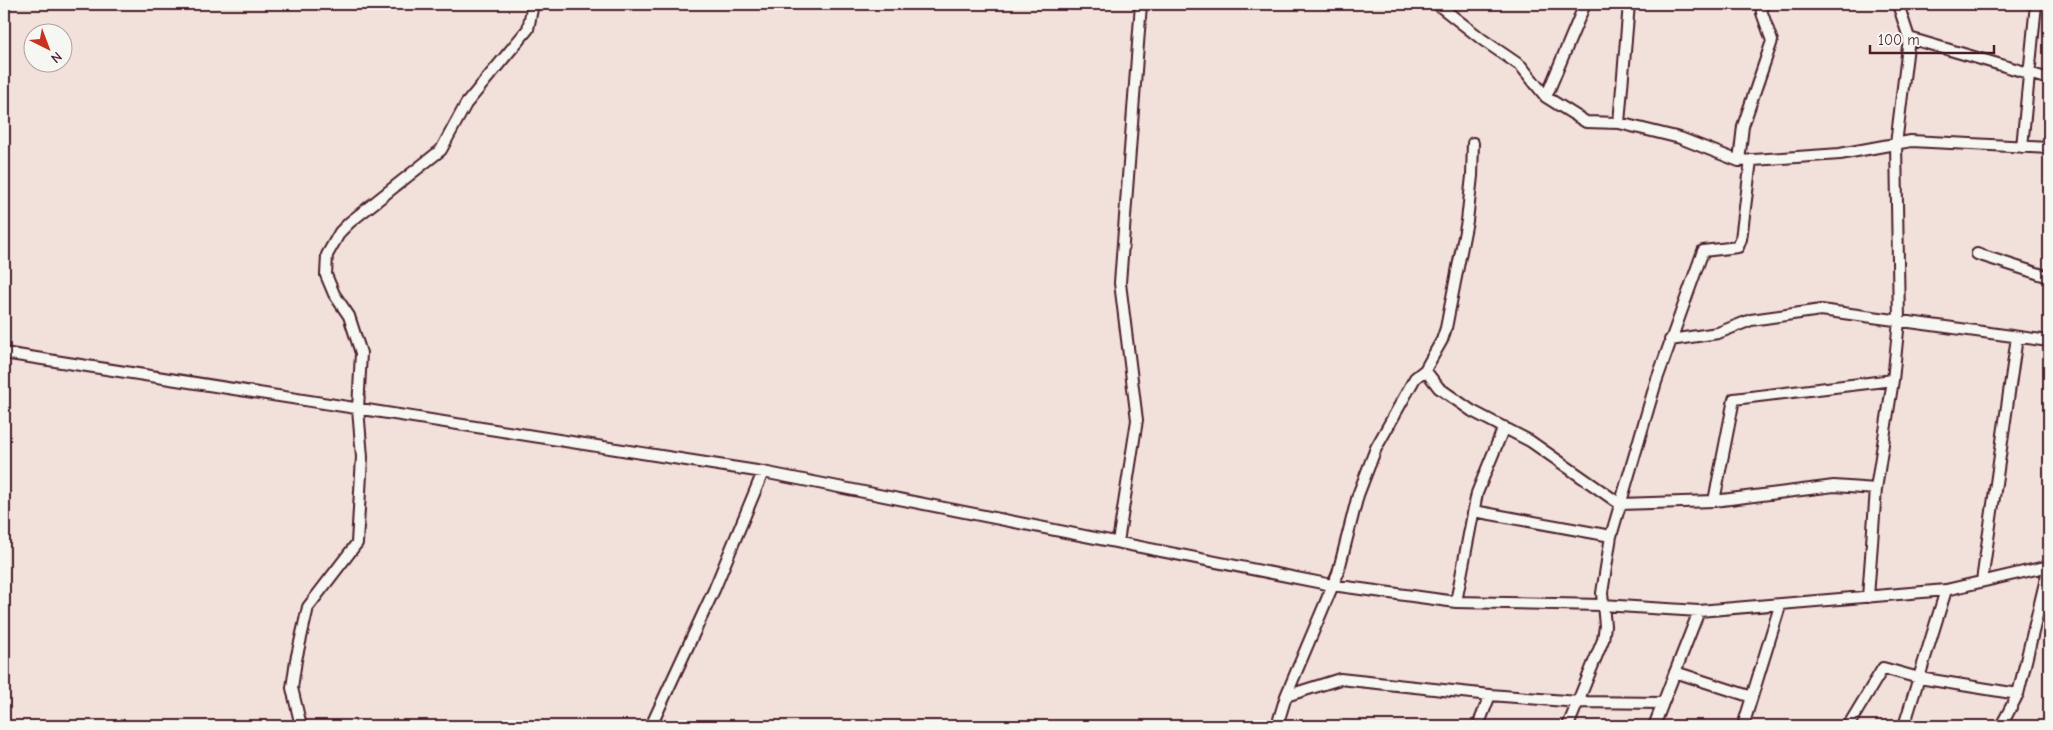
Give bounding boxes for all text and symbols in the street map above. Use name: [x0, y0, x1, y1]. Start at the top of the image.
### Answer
north arrow: [22, 22, 72, 72]
scale bar: [1870, 22, 1994, 54]
text: 100 m: [1878, 31, 1920, 49]
text: N: [47, 48, 65, 67]

